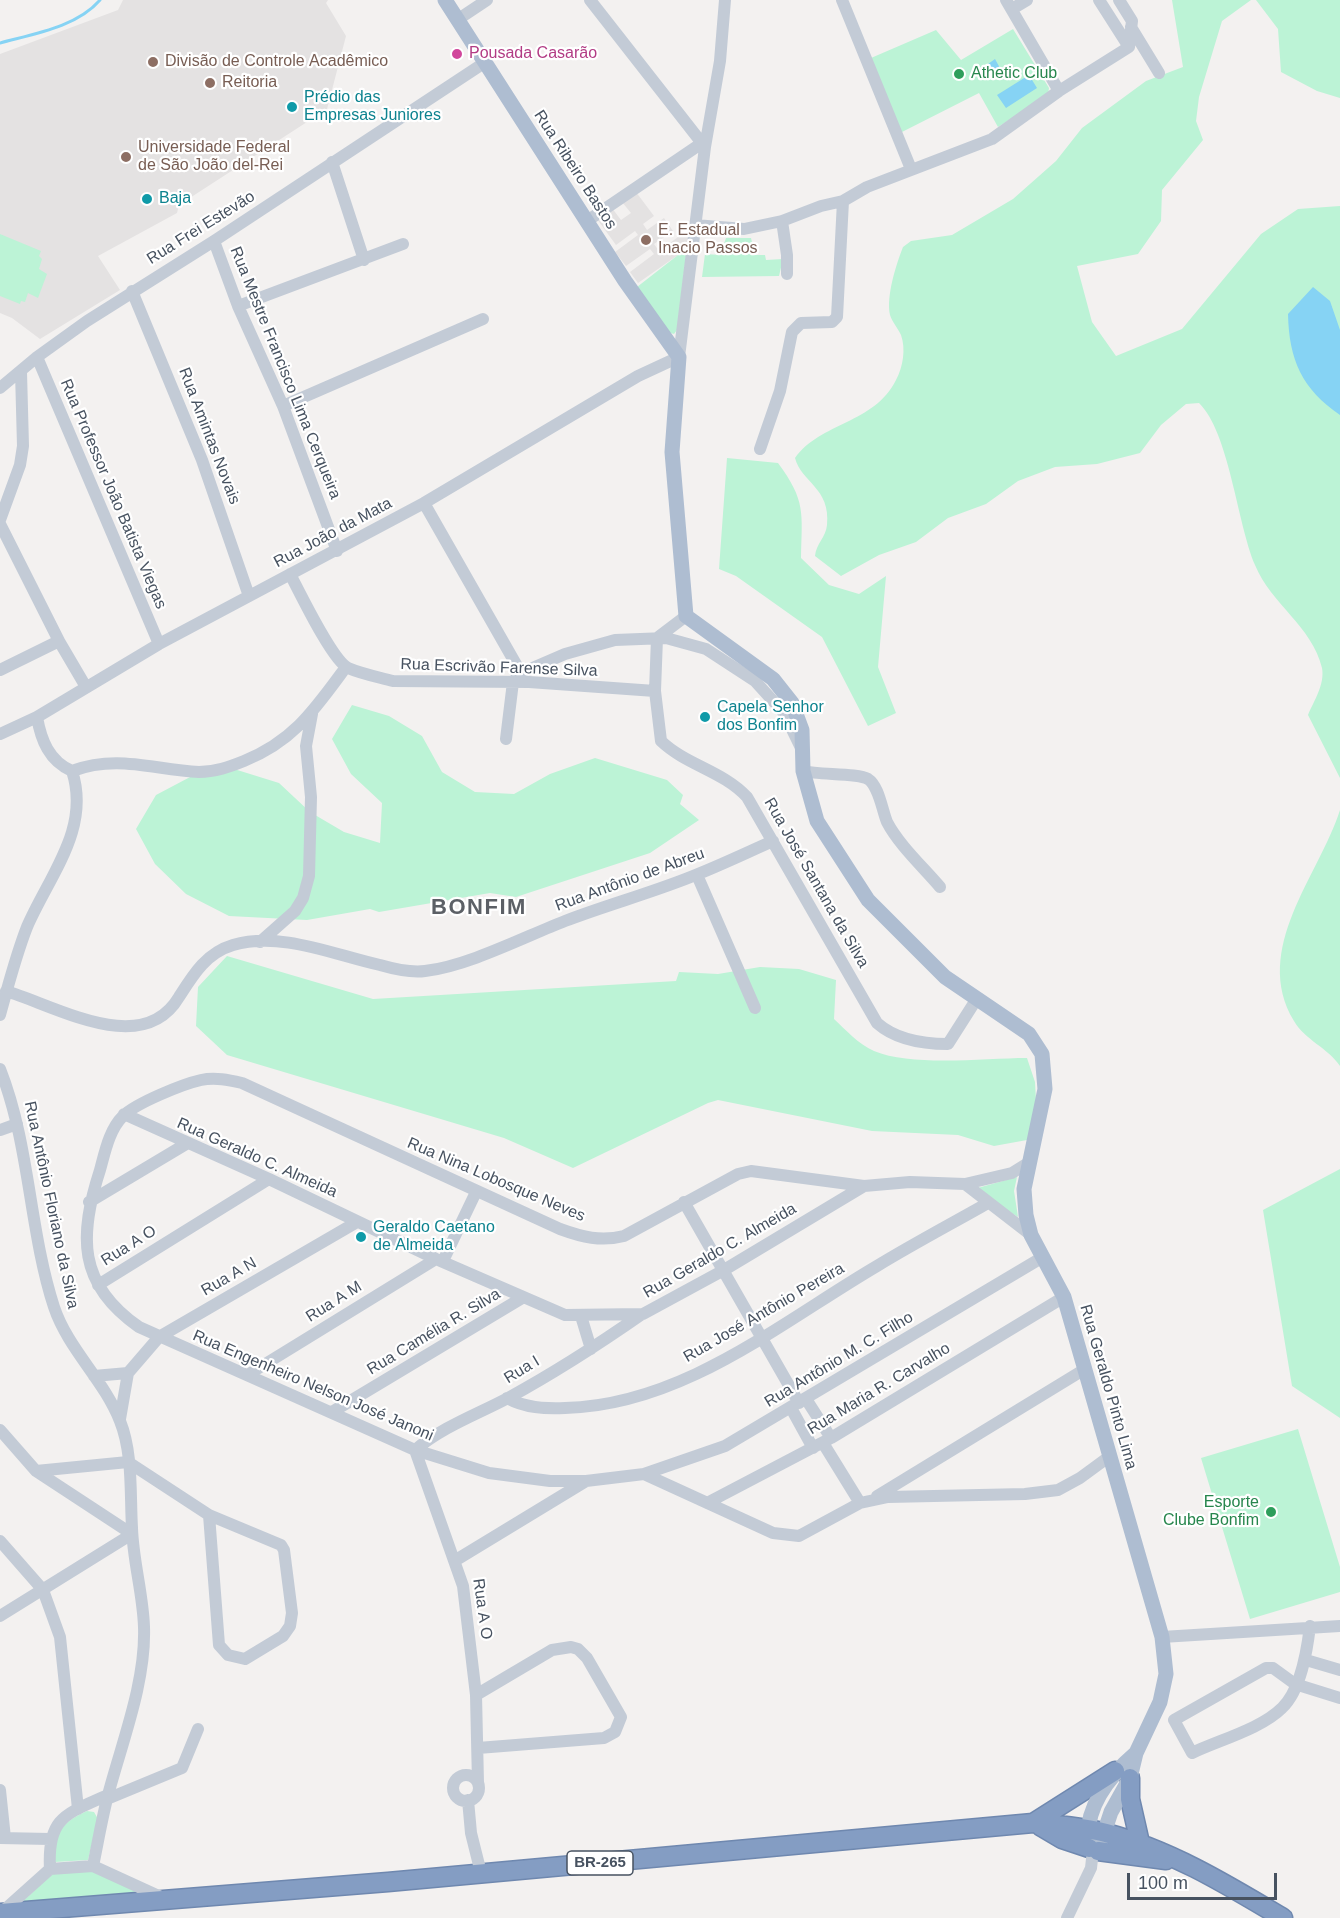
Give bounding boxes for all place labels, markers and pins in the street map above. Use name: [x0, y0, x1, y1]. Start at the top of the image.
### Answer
place label: Pousada Casarão: [469, 44, 597, 64]
marker: Pousada Casarão: [450, 47, 464, 61]
place label: Divisão de Controle Acadêmico: [165, 52, 388, 72]
marker: Divisão de Controle Acadêmico: [146, 55, 160, 69]
place label: Athetic Club: [971, 64, 1057, 84]
marker: Athetic Club: [952, 67, 966, 81]
place label: Reitoria: [222, 73, 277, 93]
marker: Reitoria: [203, 76, 217, 90]
place label: Prédio das Empresas Juniores: [304, 88, 441, 126]
marker: Prédio das Empresas Juniores: [285, 100, 299, 114]
place label: Universidade Federal de São João del-Rei: [138, 138, 290, 176]
marker: Universidade Federal de São João del-Rei: [119, 150, 133, 164]
place label: Baja: [159, 189, 191, 209]
marker: Baja: [140, 192, 154, 206]
place label: E. Estadual Inacio Passos: [658, 221, 758, 259]
marker: E. Estadual Inacio Passos: [639, 233, 653, 247]
place label: Capela Senhor dos Bonfim: [717, 698, 824, 736]
marker: Capela Senhor dos Bonfim: [698, 710, 712, 724]
place label: Geraldo Caetano de Almeida: [373, 1218, 495, 1256]
marker: Geraldo Caetano de Almeida: [354, 1230, 368, 1244]
place label: Esporte Clube Bonfim: [1163, 1493, 1259, 1531]
marker: Esporte Clube Bonfim: [1264, 1505, 1278, 1519]

